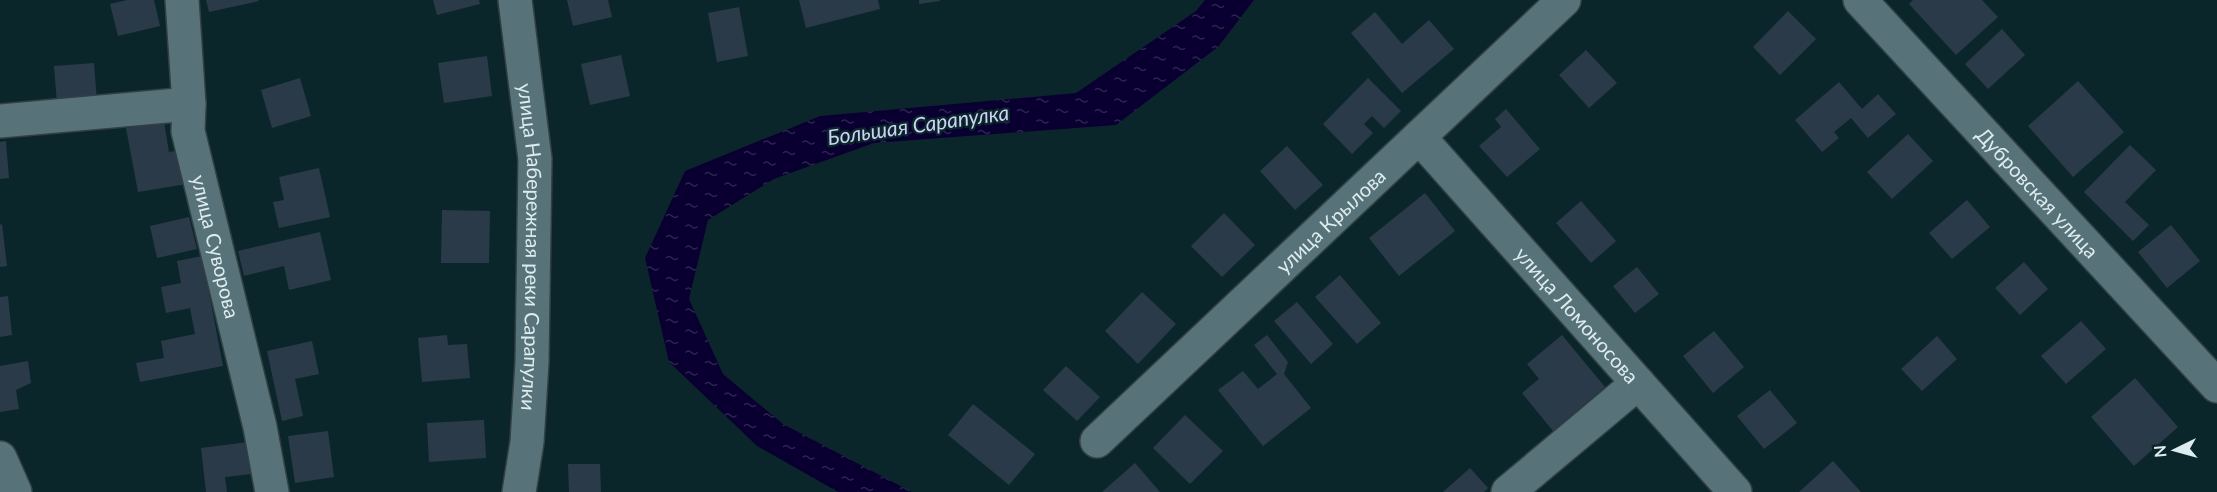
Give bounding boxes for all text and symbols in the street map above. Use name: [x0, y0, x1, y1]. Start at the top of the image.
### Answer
street label: улица Набережная реки Сарапулки: [514, 82, 547, 411]
water label: Большая Сарапулка: [826, 99, 1010, 149]
street label: Дубровская улица: [1972, 122, 2104, 262]
street label: улица Крылова: [1271, 163, 1390, 278]
street label: улица Суворова: [187, 172, 245, 321]
street label: улица Ломоносова: [1510, 242, 1644, 388]
north arrow: [2145, 420, 2205, 480]
text: N: [2150, 444, 2170, 458]

